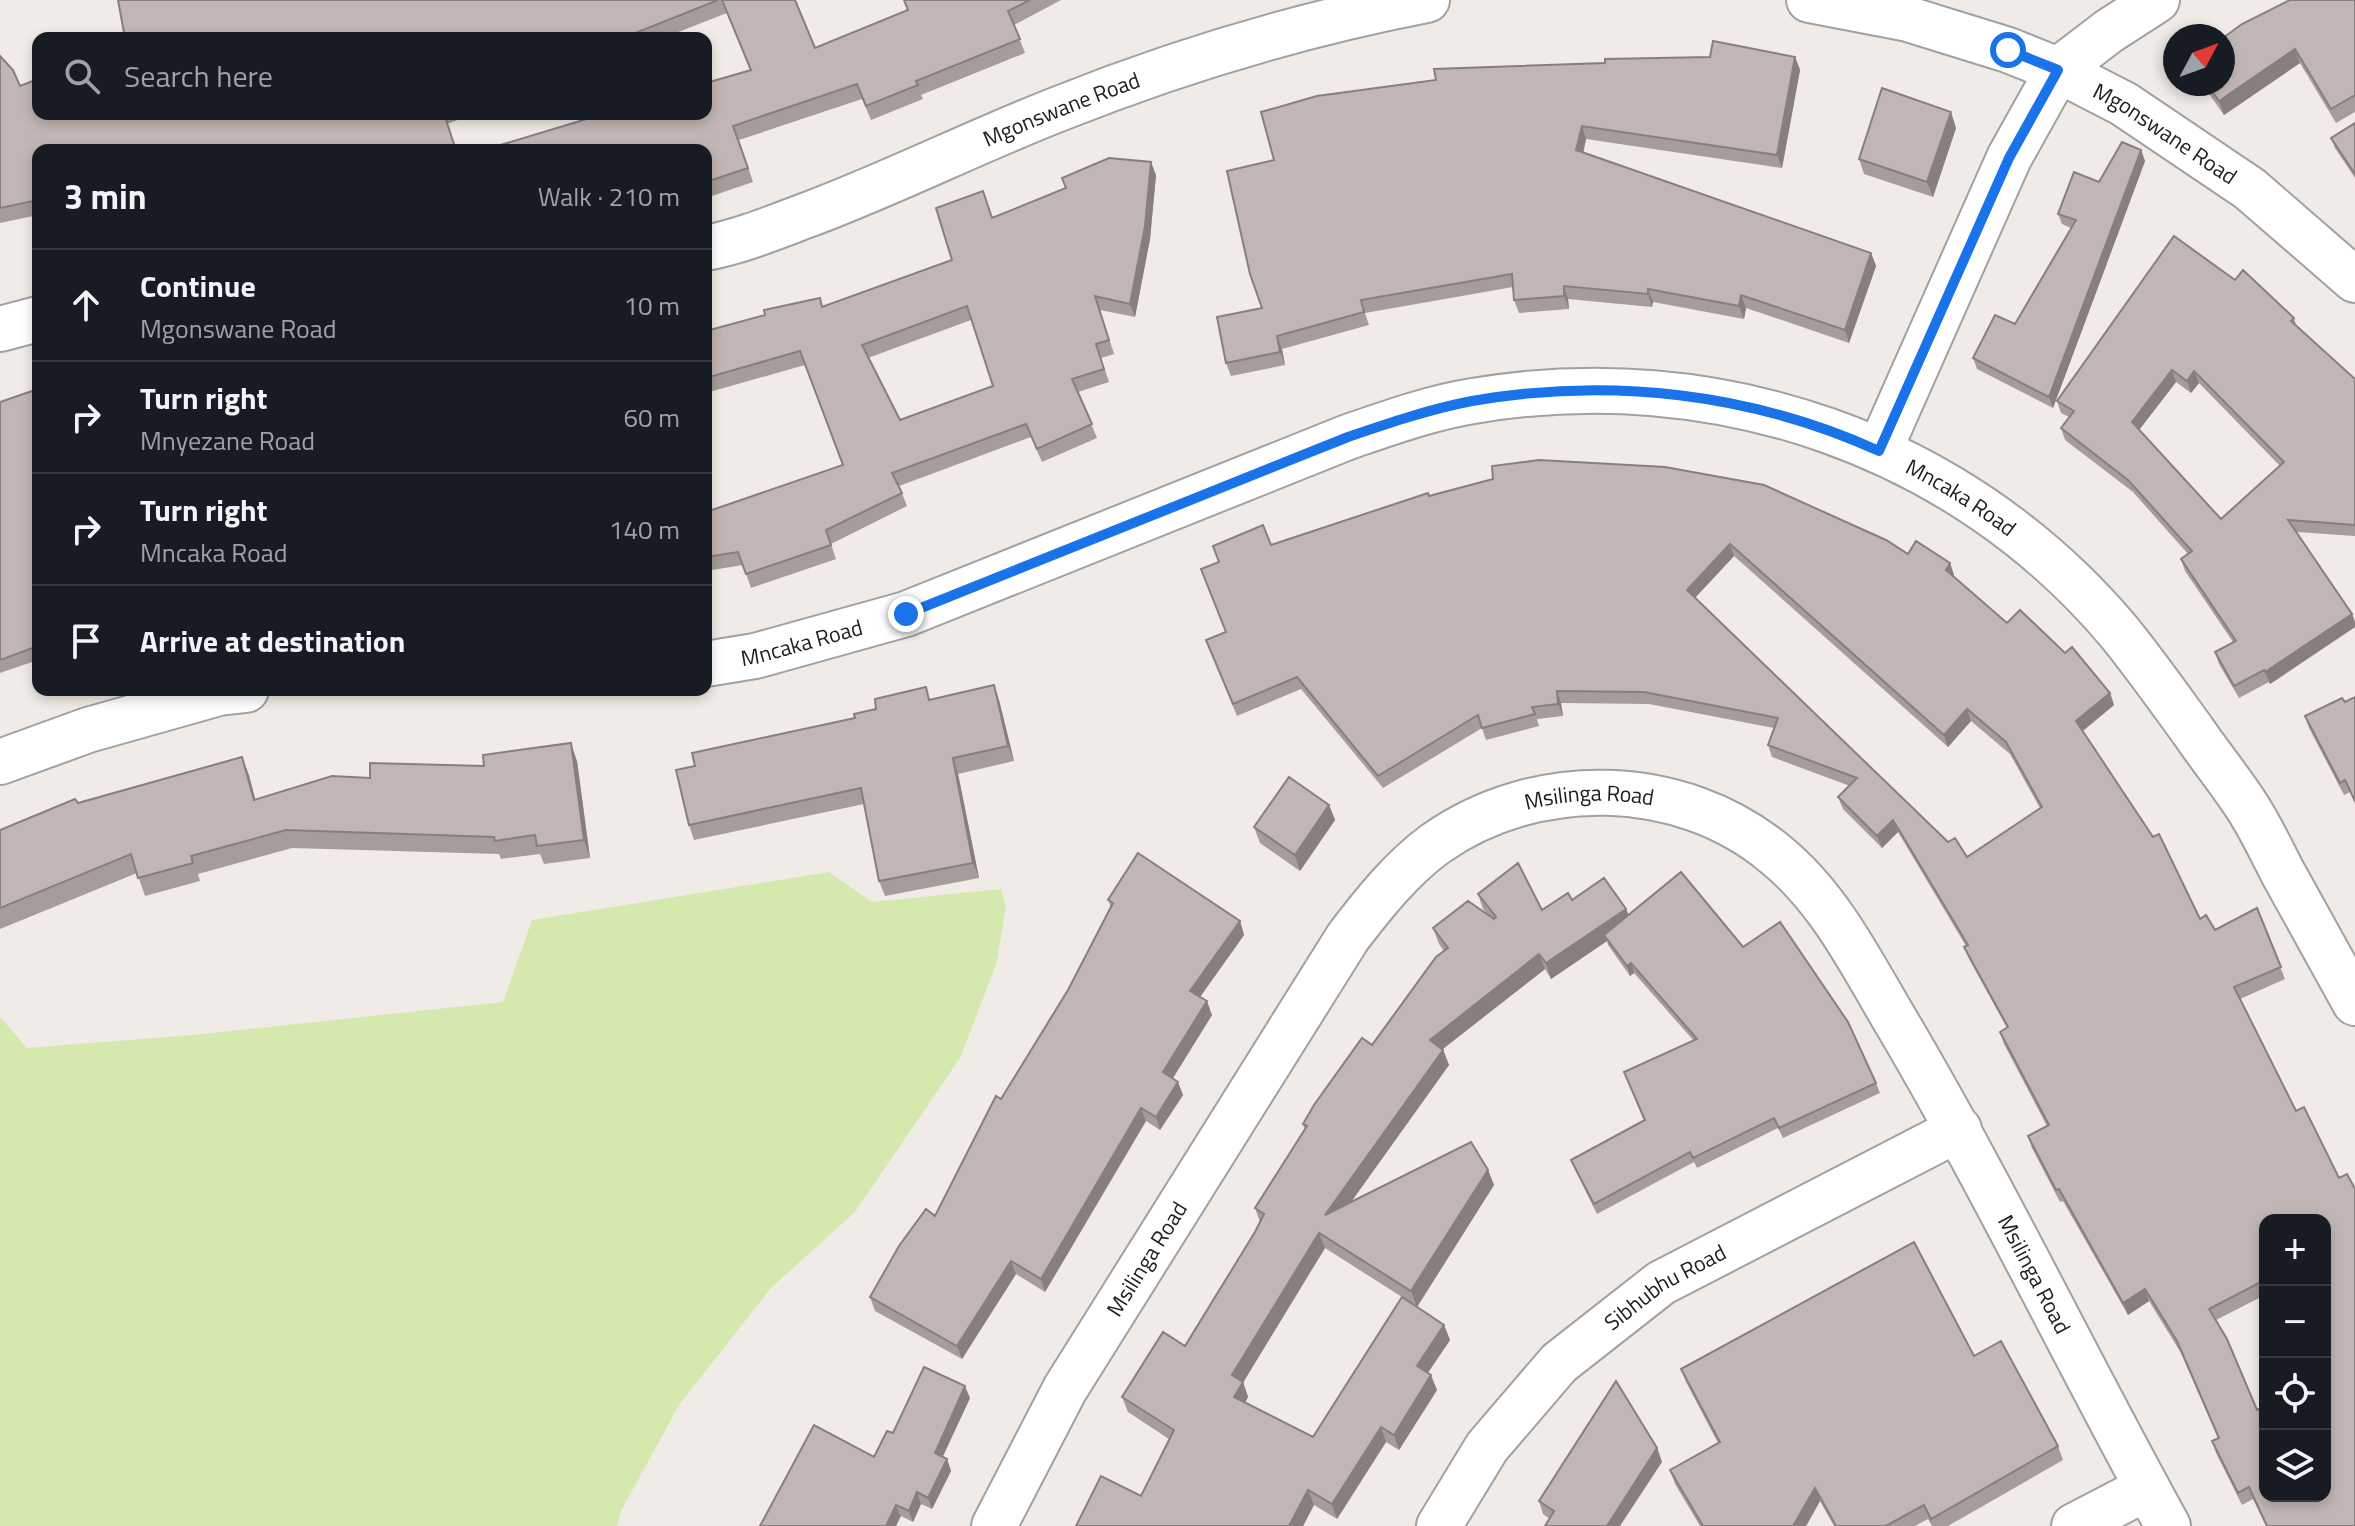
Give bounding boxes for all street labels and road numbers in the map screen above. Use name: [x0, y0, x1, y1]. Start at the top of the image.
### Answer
street label: Mgonswane Road: [977, 63, 1145, 156]
street label: Mgonswane Road: [2087, 74, 2244, 193]
street label: Mncaka Road: [1900, 450, 2024, 545]
street label: Mncaka Road: [738, 610, 866, 675]
street label: Msilinga Road: [1521, 776, 1657, 819]
street label: Msilinga Road: [1098, 1195, 1196, 1323]
street label: Msilinga Road: [1989, 1209, 2080, 1340]
street label: Sibhubhu Road: [1597, 1235, 1732, 1339]

